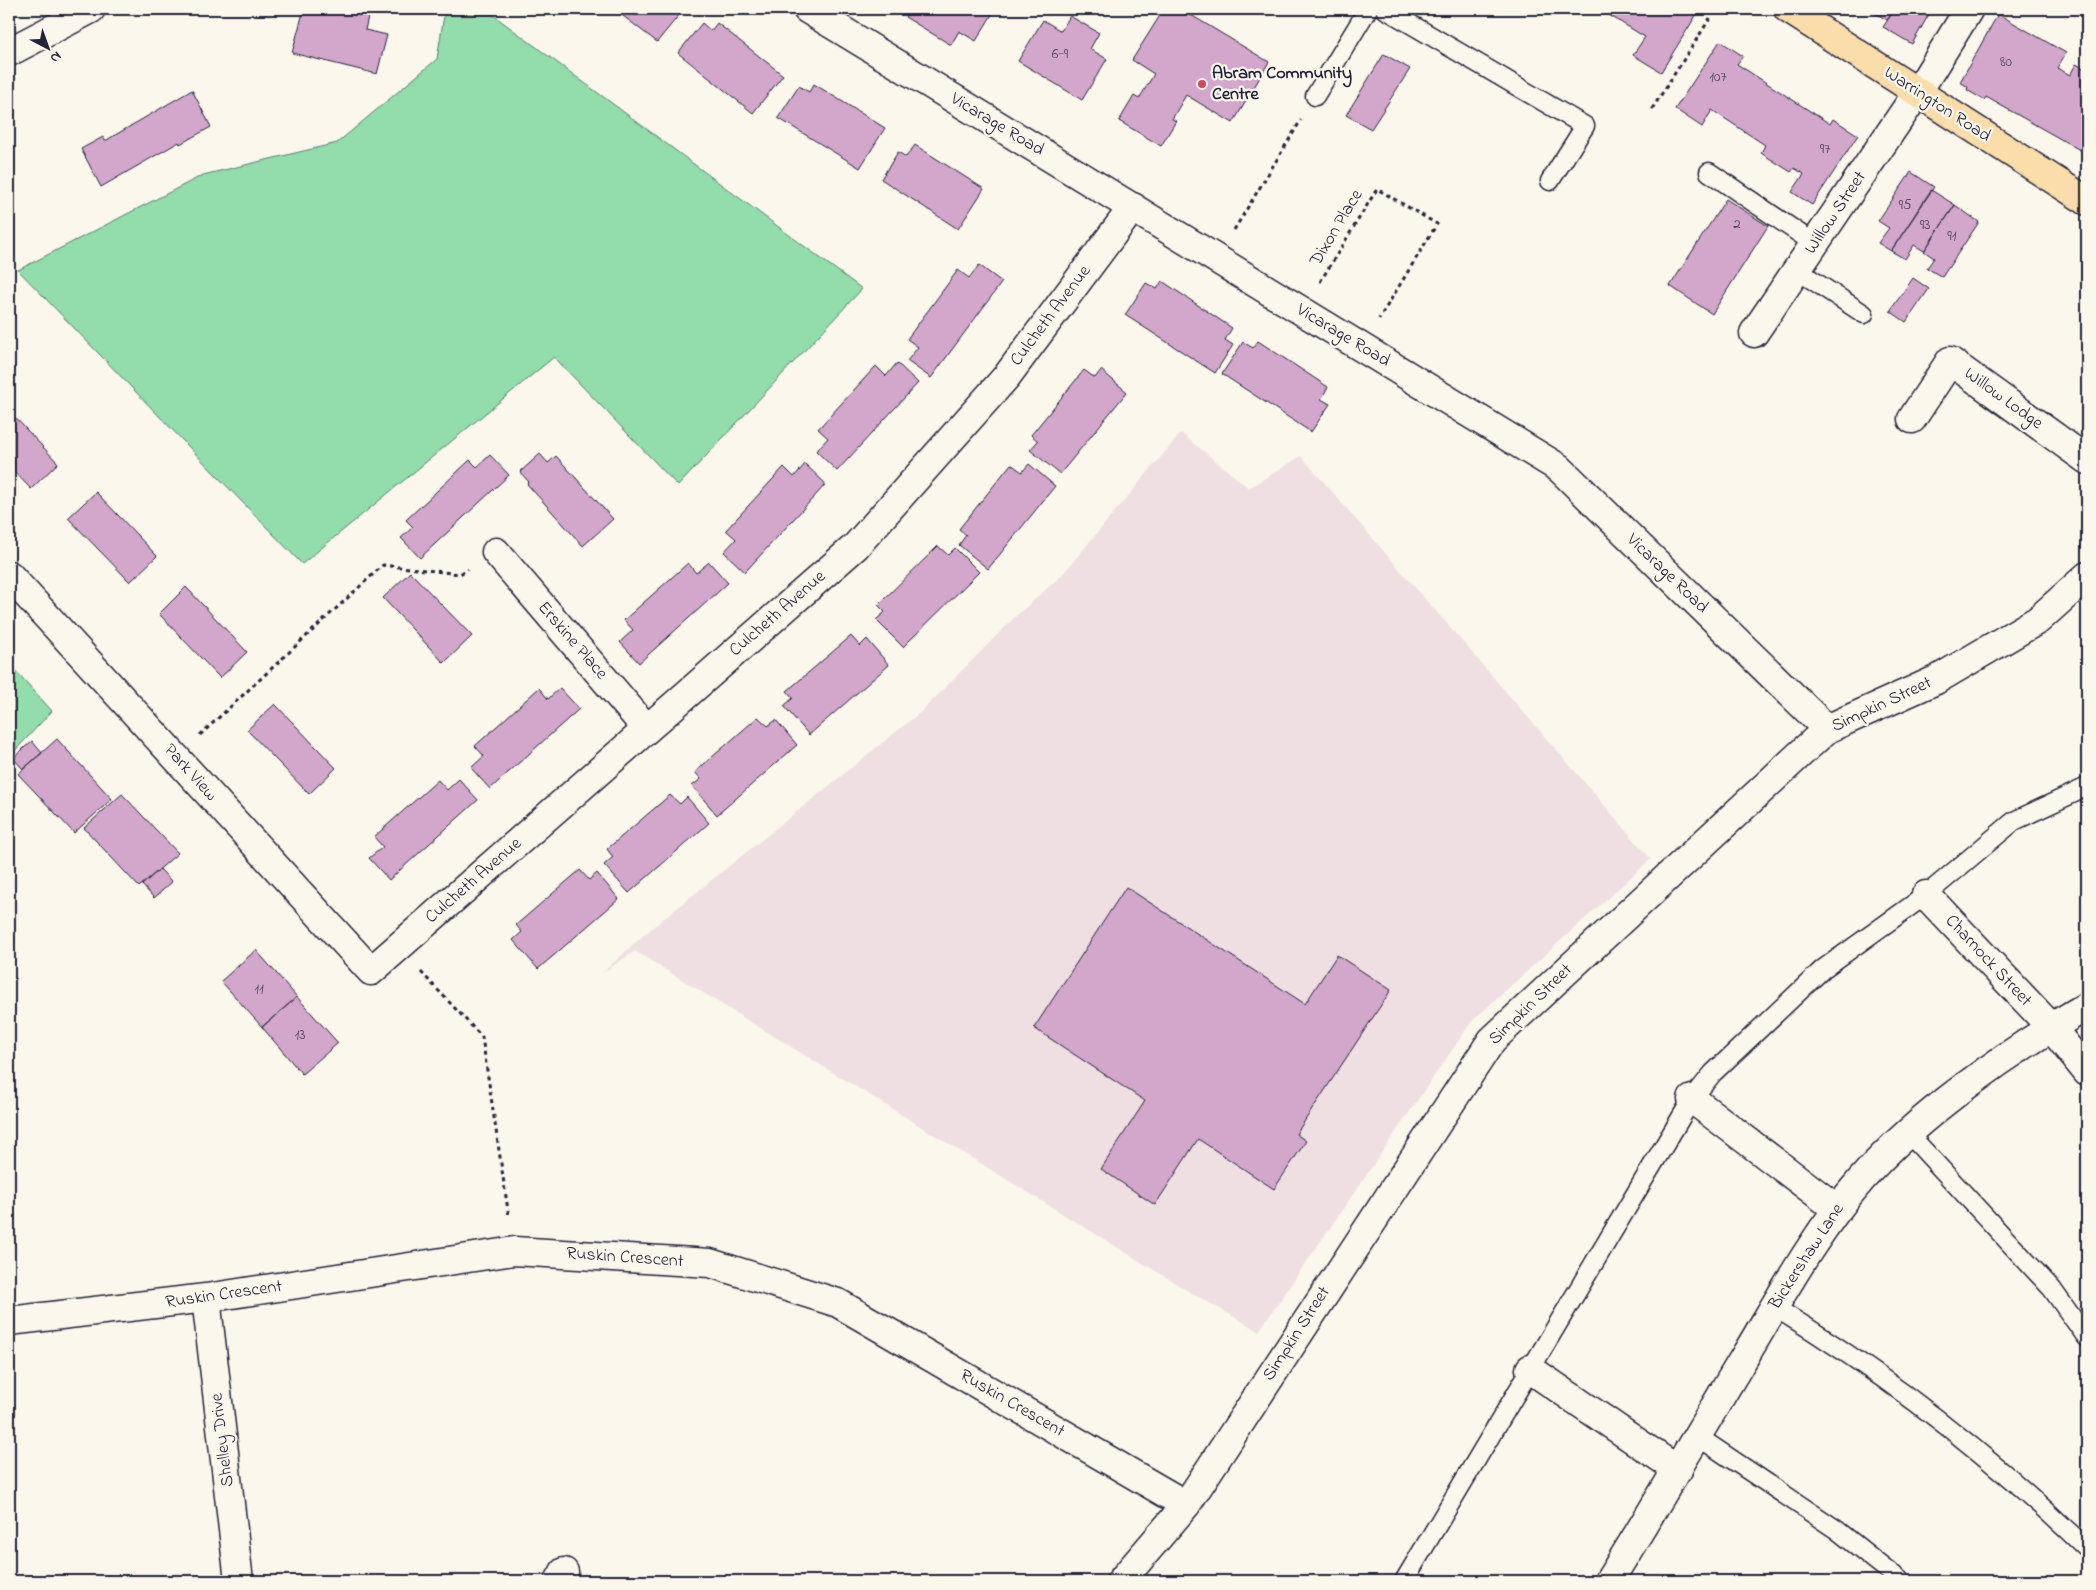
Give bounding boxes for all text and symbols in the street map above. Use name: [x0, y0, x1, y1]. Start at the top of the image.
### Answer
north arrow: [22, 22, 72, 72]
house number: 6-9: [1052, 43, 1069, 65]
text: N: [45, 46, 66, 68]
house number: 80: [2000, 51, 2013, 73]
place label: Abram Community Centre: [1212, 61, 1352, 108]
street label: Warrington Road: [1878, 61, 1996, 150]
house number: 107: [1709, 66, 1727, 88]
marker: Abram Community Centre: [1196, 78, 1208, 90]
street label: Vicarage Road: [944, 86, 1049, 164]
house number: 97: [1820, 138, 1830, 160]
street label: Willow Street: [1799, 166, 1873, 260]
street label: Dixon Place: [1303, 184, 1370, 272]
house number: 95: [1898, 194, 1912, 216]
house number: 2: [1733, 213, 1741, 235]
house number: 93: [1920, 214, 1930, 236]
house number: 91: [1947, 225, 1957, 247]
street label: Culcheth Avenue: [1004, 259, 1098, 372]
street label: Vicarage Road: [1290, 297, 1395, 375]
street label: Willow Lodge: [1958, 361, 2049, 438]
street label: Vicarage Road: [1619, 527, 1714, 621]
street label: Culcheth Avenue: [724, 564, 833, 663]
street label: Erskine Place: [531, 596, 614, 687]
street label: Simpkin Street: [1828, 670, 1936, 740]
street label: Park View: [157, 738, 223, 808]
street label: Culcheth Avenue: [420, 831, 529, 930]
street label: Charnock Street: [1938, 909, 2038, 1013]
street label: Simpkin Street: [1483, 958, 1579, 1052]
house number: 11: [254, 978, 264, 1000]
house number: 13: [295, 1024, 305, 1046]
street label: Bickershaw Lane: [1762, 1198, 1852, 1316]
street label: Ruskin Crescent: [565, 1241, 685, 1275]
street label: Ruskin Crescent: [164, 1274, 284, 1316]
street label: Simpkin Street: [1257, 1282, 1337, 1386]
street label: Ruskin Crescent: [955, 1363, 1069, 1445]
street label: Shelley Drive: [204, 1391, 242, 1488]

